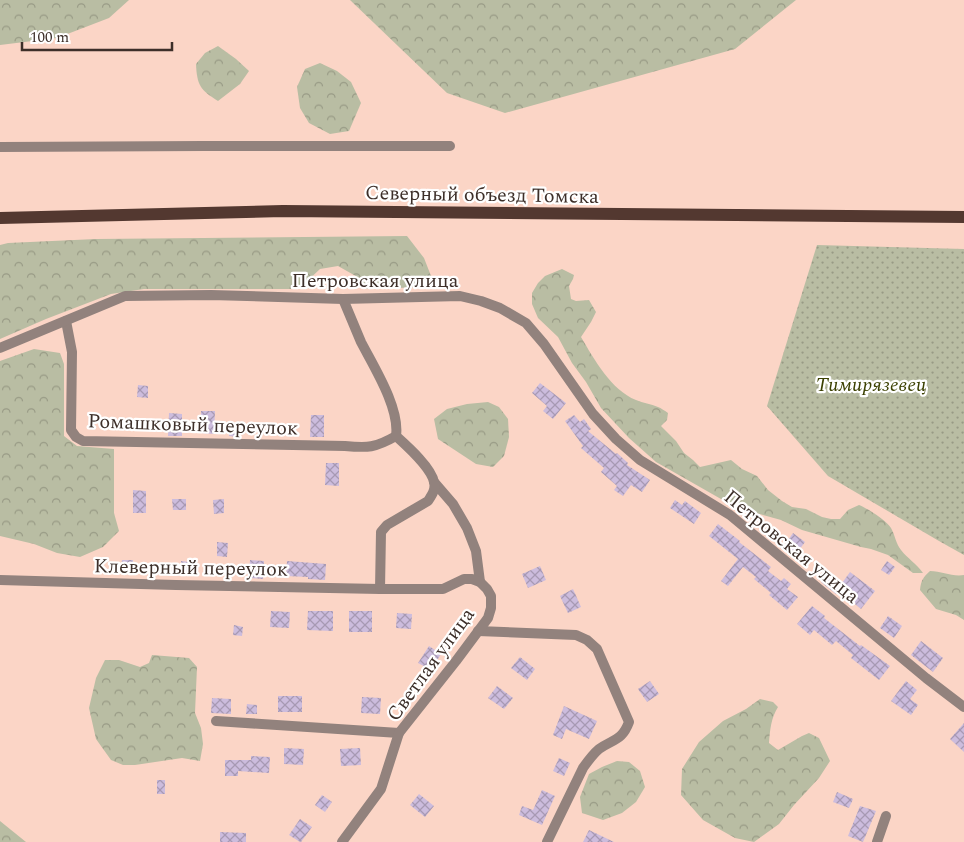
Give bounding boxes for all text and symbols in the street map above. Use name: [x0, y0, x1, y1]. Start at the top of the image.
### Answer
scale bar: [22, 20, 172, 52]
text: 100 m: [30, 26, 69, 49]
street label: Северный объезд Томска: [365, 178, 599, 212]
street label: Петровская улица: [291, 266, 459, 296]
park label: Тимирязевец: [816, 370, 927, 400]
street label: Ромашковый переулок: [87, 406, 299, 444]
street label: Петровская улица: [717, 483, 866, 611]
street label: Клеверный переулок: [94, 551, 288, 585]
street label: Светлая улица: [379, 601, 482, 728]

